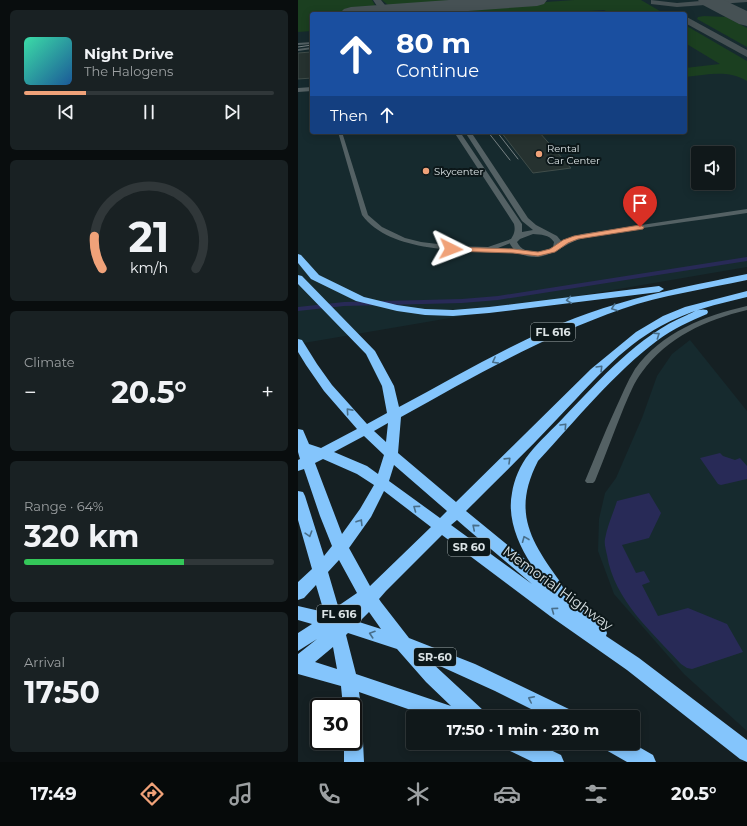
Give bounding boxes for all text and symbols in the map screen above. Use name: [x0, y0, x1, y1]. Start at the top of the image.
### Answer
text: 80 m: [396, 26, 471, 60]
icon: ahead: [330, 28, 382, 80]
text: Night Drive: [84, 44, 174, 63]
text: Continue: [396, 60, 479, 82]
text: The Halogens: [84, 63, 173, 79]
icon: previous: [55, 101, 77, 123]
icon: pause: [138, 101, 160, 123]
icon: next: [221, 101, 243, 123]
icon: ahead: [376, 104, 398, 126]
text: Then: [330, 106, 368, 125]
place label: Rental Car Center: [547, 142, 600, 167]
map controls: [691, 146, 735, 190]
button: sound: [691, 146, 735, 190]
marker: Rental Car Center: [534, 149, 544, 159]
place label: Skycenter: [434, 165, 483, 178]
marker: Skycenter: [421, 166, 431, 176]
pin: [623, 186, 657, 227]
icon: arrive: [629, 192, 651, 214]
text: 21: [129, 211, 169, 261]
position arrow: [430, 228, 472, 270]
text: km/h: [130, 258, 168, 276]
one-way arrow: [566, 295, 572, 304]
one-way arrow: [610, 303, 617, 312]
road number: FL 616: [531, 323, 575, 341]
one-way arrow: [653, 332, 660, 340]
text: Climate: [24, 354, 75, 370]
one-way arrow: [492, 356, 499, 363]
one-way arrow: [595, 365, 602, 373]
text: 20.5°: [111, 374, 187, 411]
text: −: [24, 379, 37, 406]
text: +: [261, 379, 274, 406]
one-way arrow: [346, 408, 353, 415]
one-way arrow: [559, 423, 566, 430]
one-way arrow: [503, 457, 511, 465]
text: Range · 64%: [24, 498, 104, 514]
one-way arrow: [413, 505, 420, 513]
text: 320 km: [24, 518, 139, 555]
one-way arrow: [355, 519, 363, 526]
one-way arrow: [473, 524, 480, 531]
one-way arrow: [304, 530, 313, 537]
one-way arrow: [522, 535, 530, 542]
road number: SR 60: [448, 538, 490, 556]
street label: Memorial Highway: [499, 542, 617, 634]
road number: FL 616: [317, 605, 361, 623]
one-way arrow: [552, 608, 559, 615]
one-way arrow: [369, 630, 376, 639]
road number: SR-60: [414, 648, 456, 666]
text: Arrival: [24, 654, 65, 670]
text: 17:50: [24, 674, 100, 711]
one-way arrow: [528, 696, 536, 704]
speed limit sign: 30: [310, 698, 362, 750]
text: 17:50 · 1 min · 230 m: [447, 720, 599, 739]
icon: directions: [138, 780, 166, 808]
icon: music: [227, 780, 255, 808]
icon: phone: [315, 780, 343, 808]
icon: climate: [404, 780, 432, 808]
icon: car: [493, 780, 521, 808]
icon: filters: [582, 780, 610, 808]
text: 17:49: [30, 783, 77, 805]
text: 20.5°: [671, 783, 716, 805]

